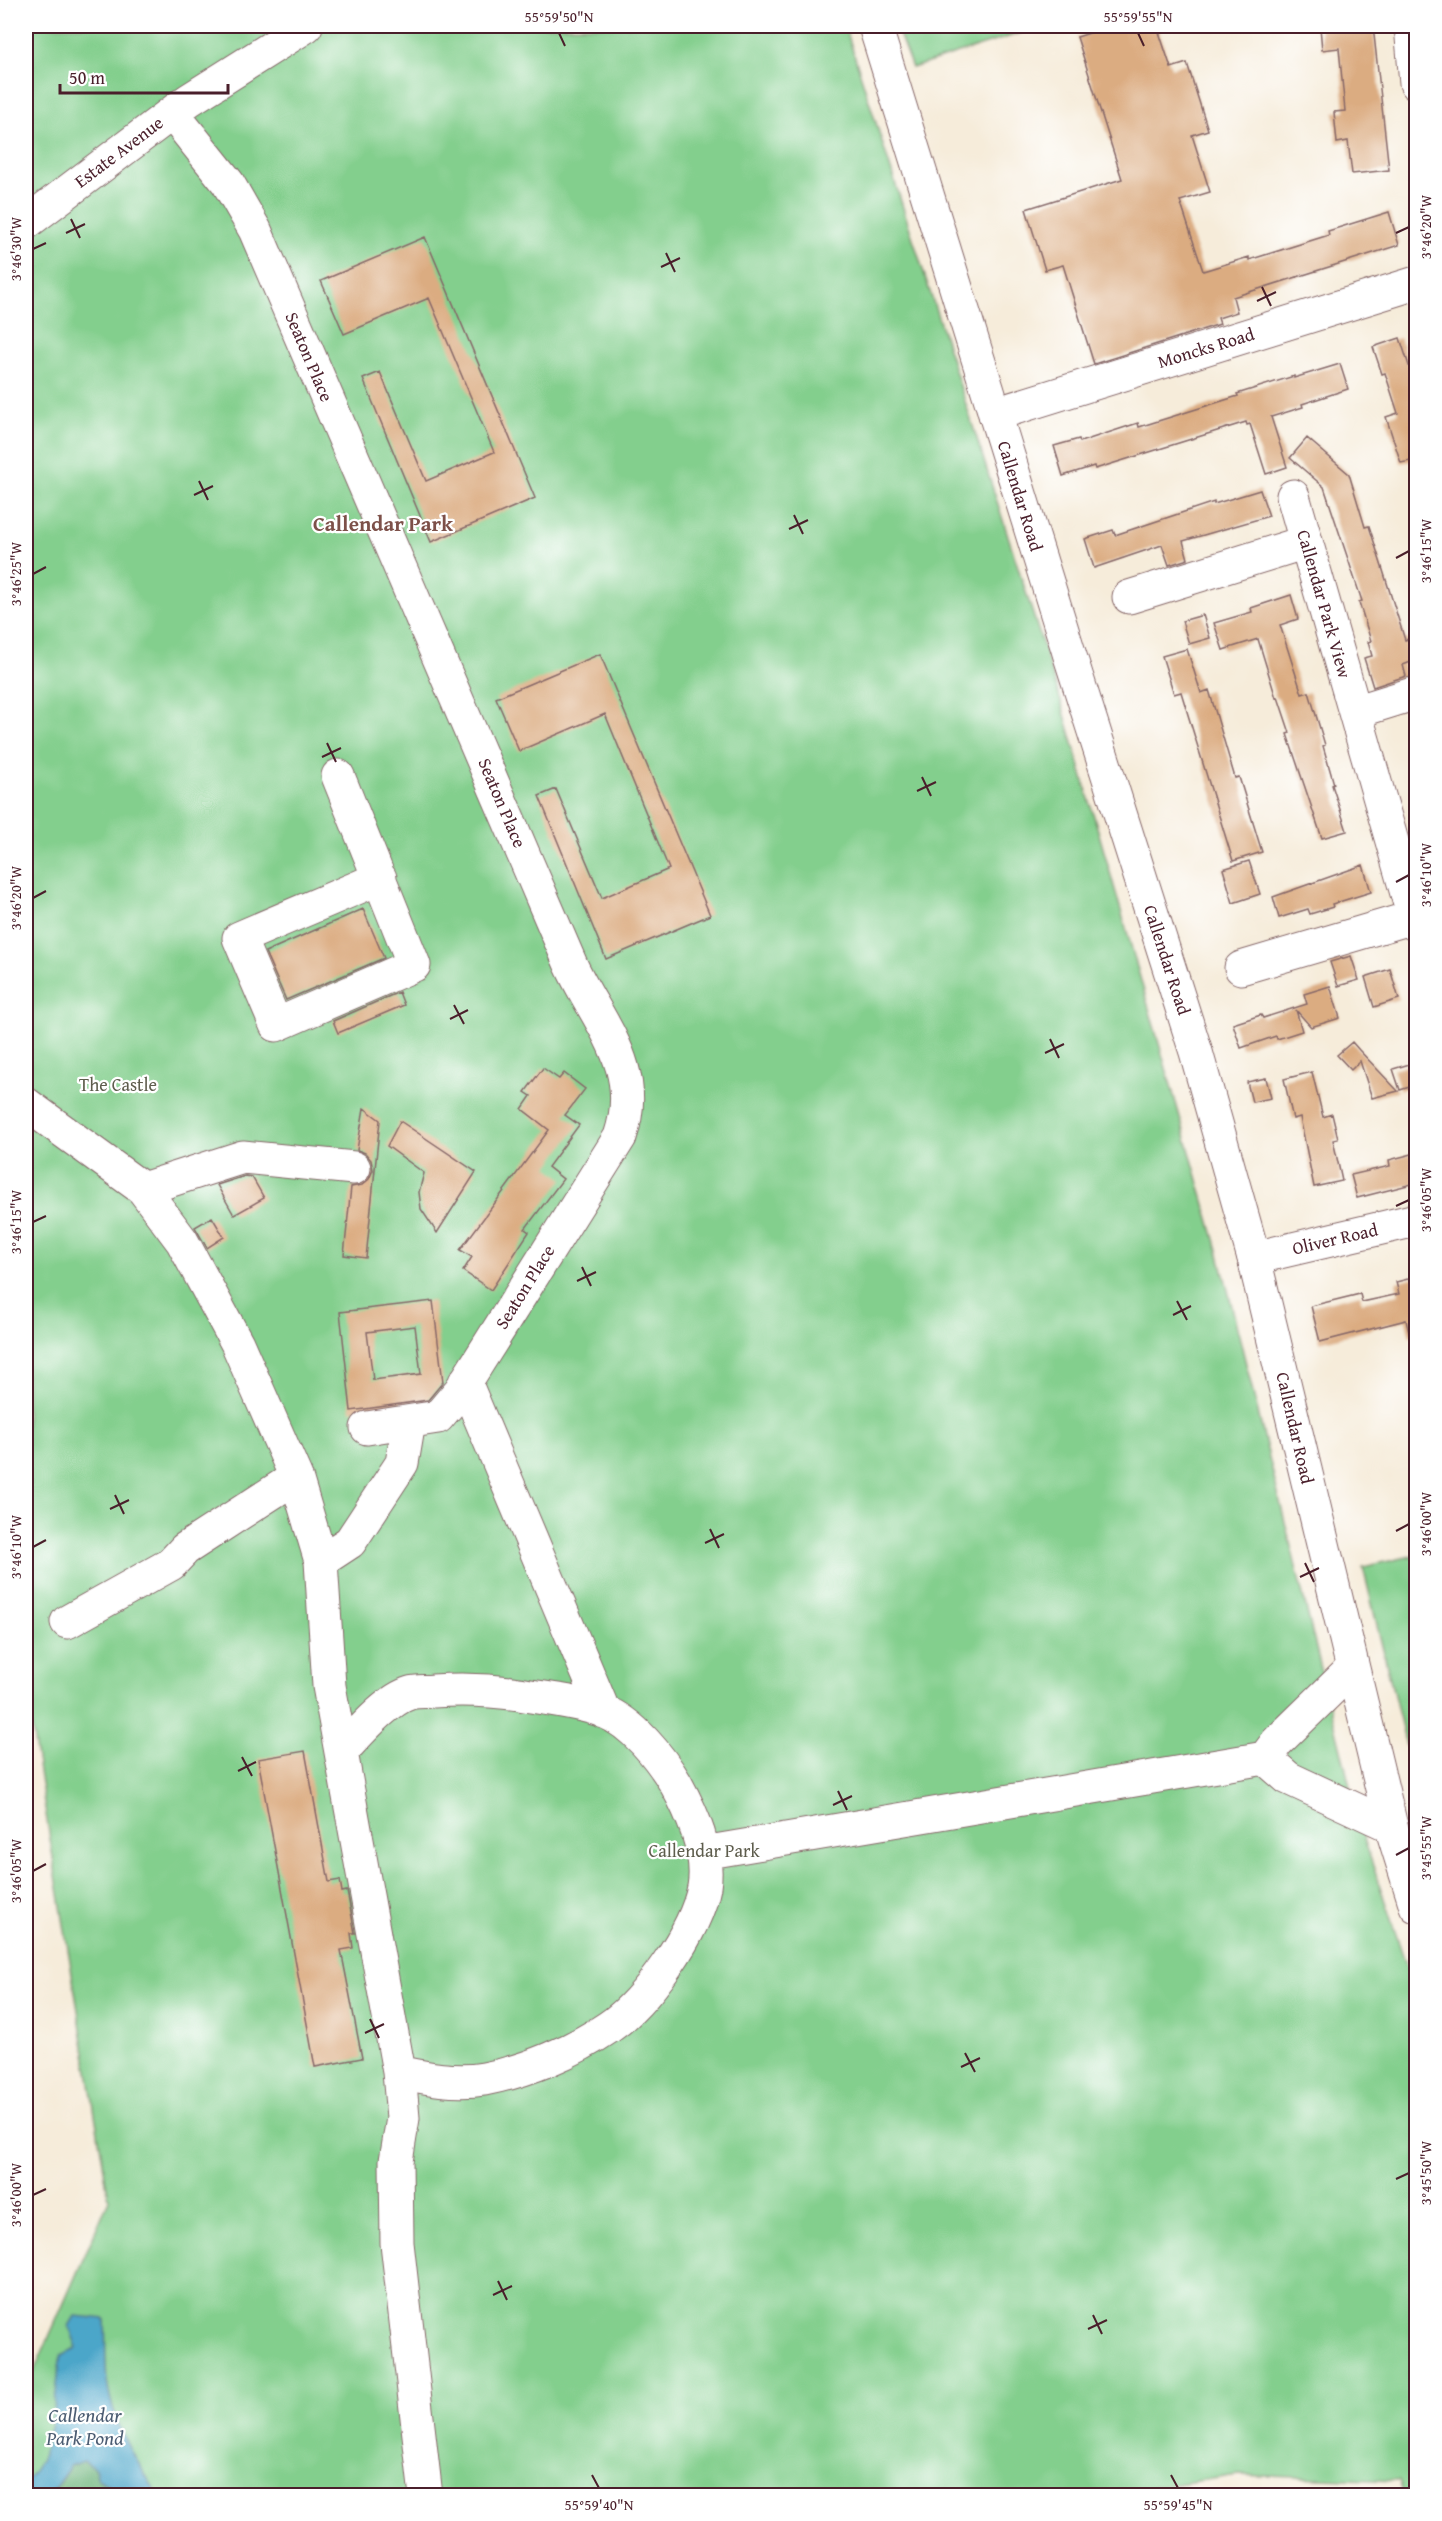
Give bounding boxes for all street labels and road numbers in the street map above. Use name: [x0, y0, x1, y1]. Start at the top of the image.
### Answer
street label: Estate Avenue: [69, 109, 169, 194]
street label: Seaton Place: [278, 308, 340, 406]
street label: Moncks Road: [1154, 320, 1258, 375]
street label: Callendar Road: [991, 437, 1050, 555]
street label: Callendar Park View: [1290, 526, 1359, 681]
street label: Seaton Place: [471, 754, 533, 852]
street label: Callendar Road: [1137, 901, 1198, 1019]
street label: Oliver Road: [1289, 1215, 1381, 1261]
street label: Seaton Place: [488, 1239, 561, 1334]
street label: Callendar Road: [1269, 1369, 1322, 1487]

